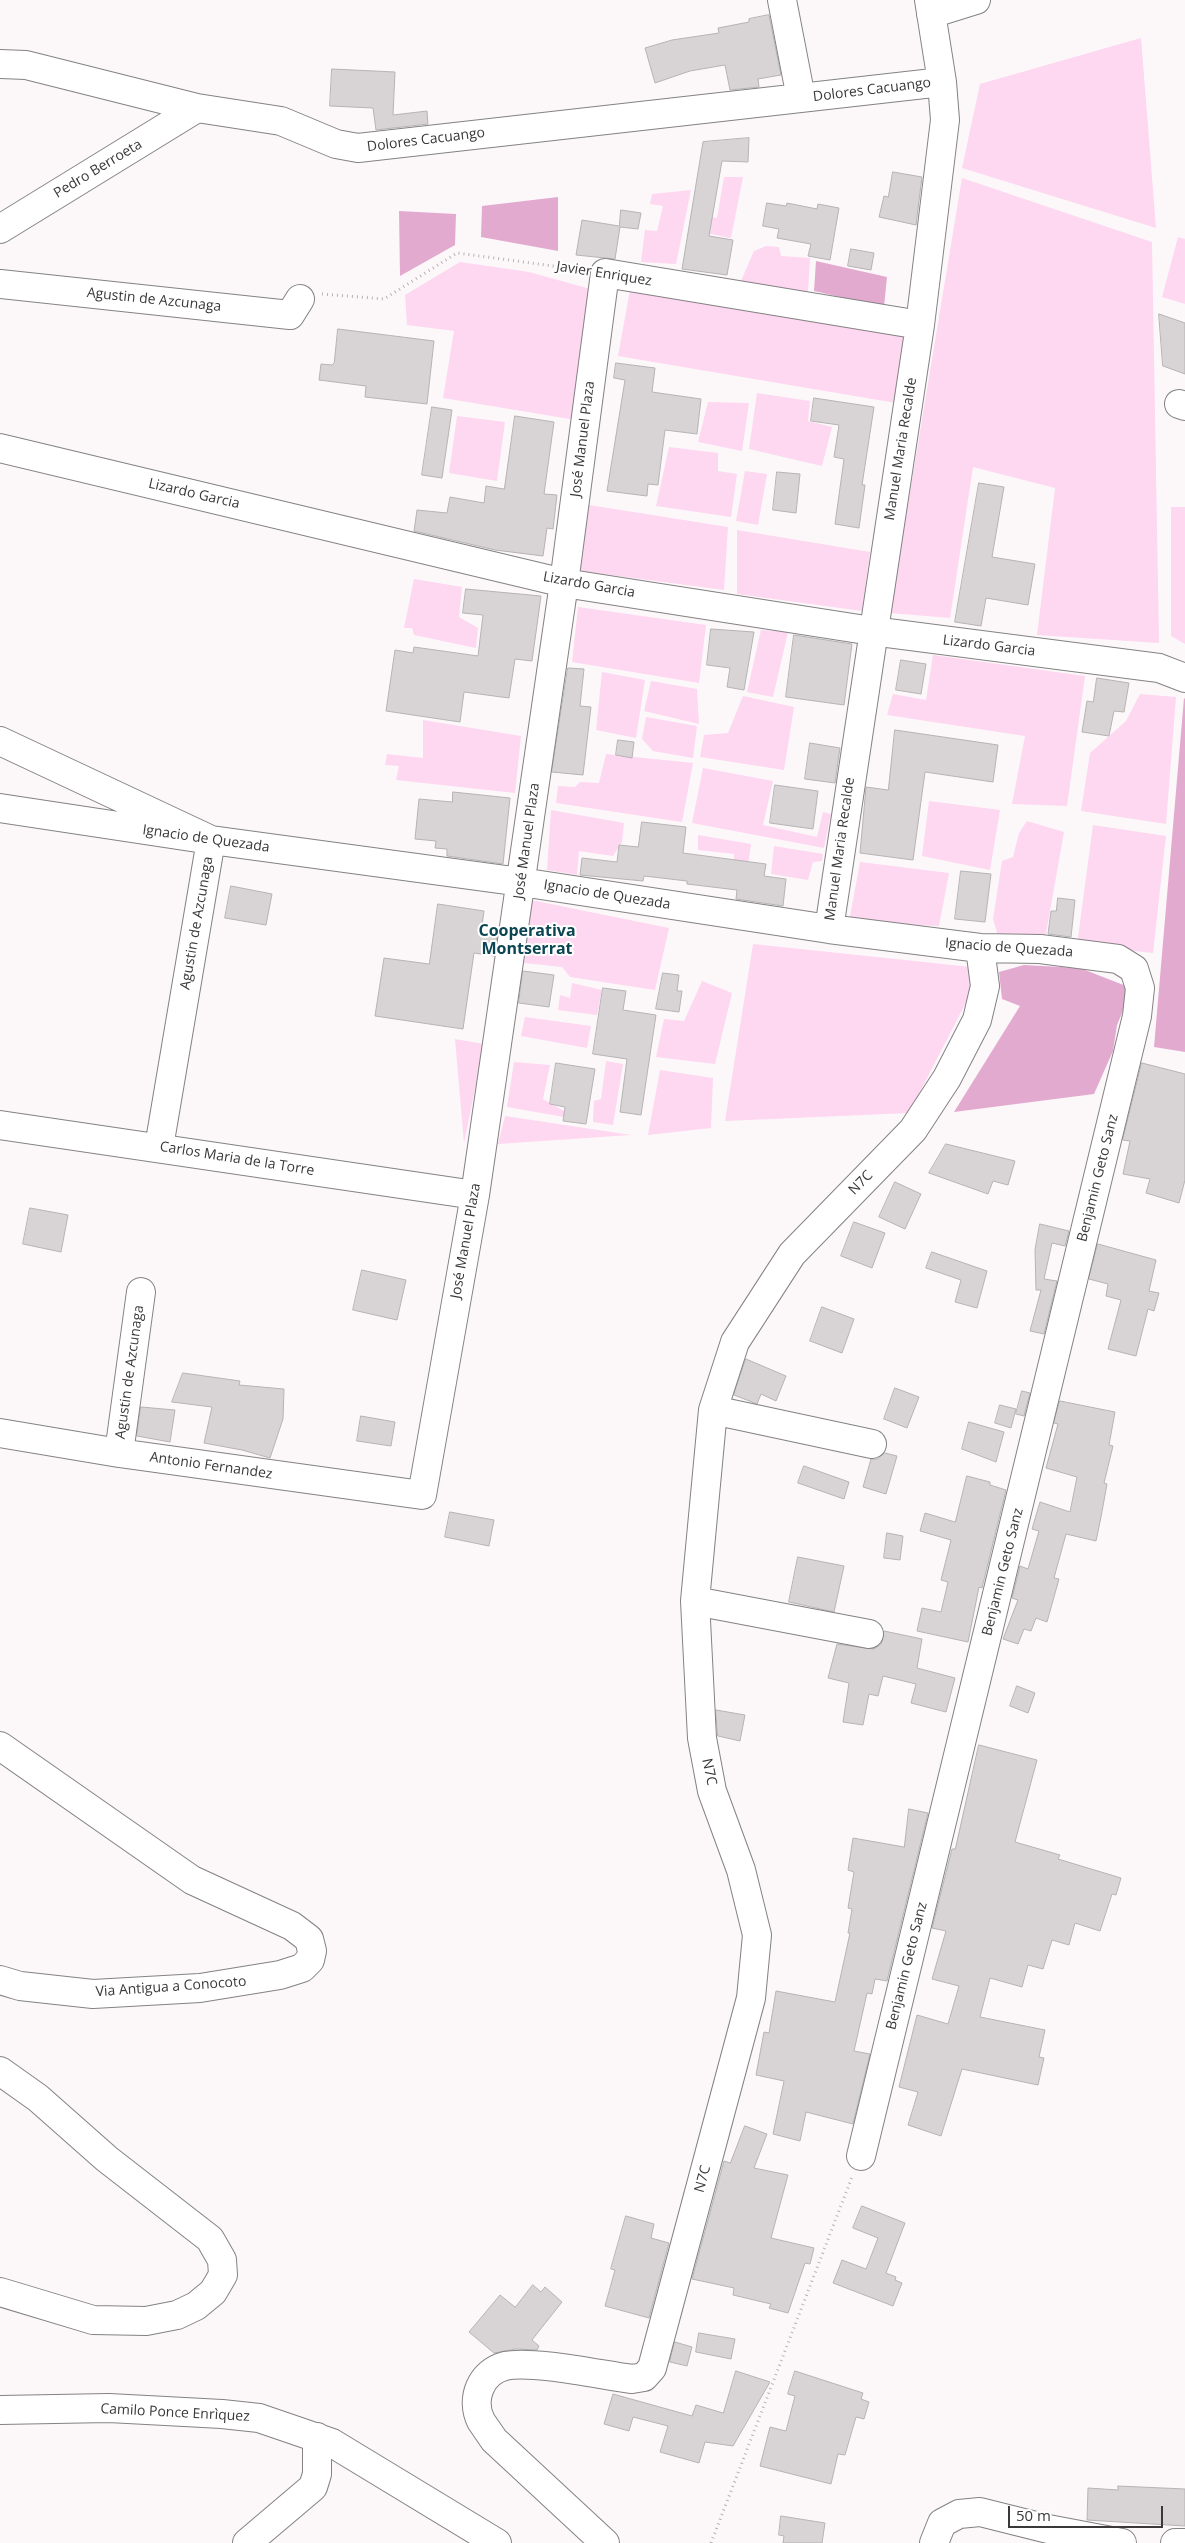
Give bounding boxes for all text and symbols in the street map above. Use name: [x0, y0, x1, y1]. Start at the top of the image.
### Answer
street label: Dolores Cacuango: [812, 74, 932, 106]
street label: Dolores Cacuango: [366, 124, 486, 156]
street label: Pedro Berroeta: [51, 136, 145, 202]
street label: Javier Enriquez: [555, 258, 653, 290]
street label: Agustin de Azcunaga: [86, 285, 222, 315]
street label: Manuel Maria Recalde: [881, 376, 921, 522]
street label: José Manuel Plaza: [568, 380, 598, 498]
street label: Lizardo Garcia: [147, 475, 241, 513]
street label: Lizardo Garcia: [542, 569, 636, 601]
street label: Lizardo Garcia: [942, 632, 1036, 660]
street label: Manuel Maria Recalde: [822, 776, 858, 922]
street label: José Manuel Plaza: [511, 782, 543, 900]
street label: Ignacio de Quezada: [141, 822, 271, 856]
street label: Agustin de Azcunaga: [177, 855, 217, 991]
street label: Ignacio de Quezada: [542, 877, 672, 913]
district label: Cooperativa Montserrat: [478, 921, 576, 959]
street label: Ignacio de Quezada: [944, 935, 1074, 961]
street label: Benjamin Geto Sanz: [1074, 1112, 1122, 1244]
street label: Carlos Maria de la Torre: [159, 1138, 315, 1180]
street label: N7C: [845, 1167, 877, 1199]
street label: José Manuel Plaza: [448, 1182, 484, 1300]
street label: Agustin de Azcunaga: [112, 1304, 148, 1440]
street label: Antonio Fernandez: [149, 1449, 273, 1483]
street label: Benjamin Geto Sanz: [979, 1506, 1027, 1638]
street label: N7C: [698, 1757, 720, 1787]
street label: Benjamin Geto Sanz: [883, 1900, 931, 2032]
street label: Via Antigua a Conocoto: [95, 1973, 247, 2001]
street label: N7C: [691, 2164, 715, 2194]
street label: Camilo Ponce Enrìquez: [100, 2401, 250, 2425]
scale bar: [1010, 2496, 1165, 2528]
text: 50 m: [1016, 2505, 1051, 2525]

